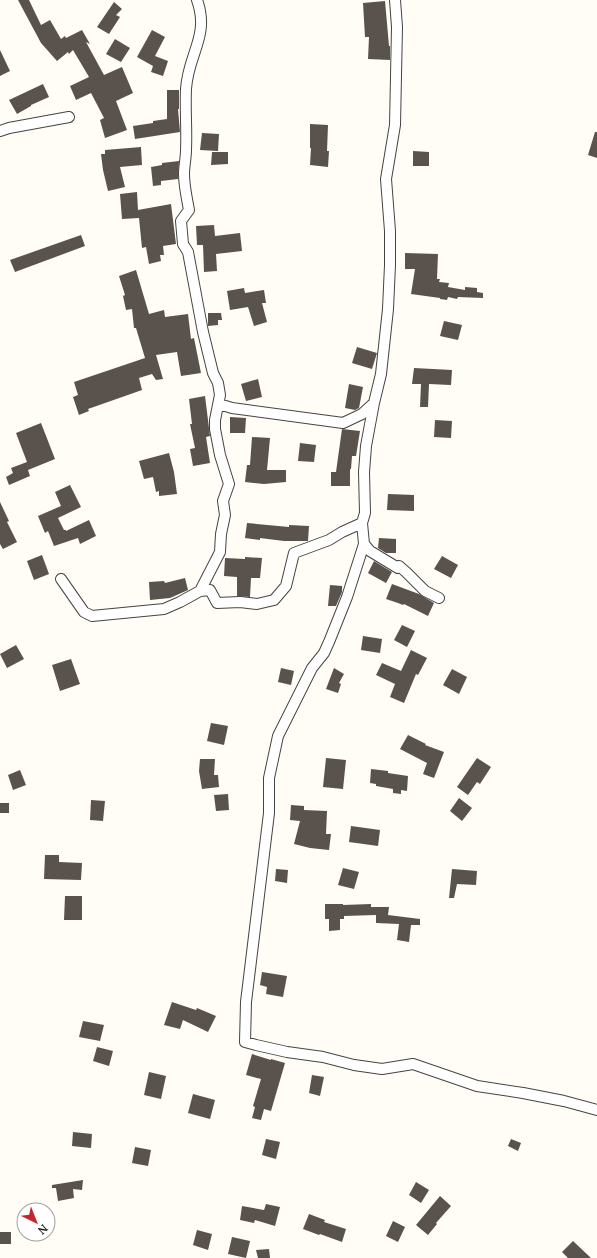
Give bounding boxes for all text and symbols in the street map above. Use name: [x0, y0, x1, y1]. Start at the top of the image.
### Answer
north arrow: [16, 1202, 56, 1242]
text: N: [35, 1221, 51, 1238]

